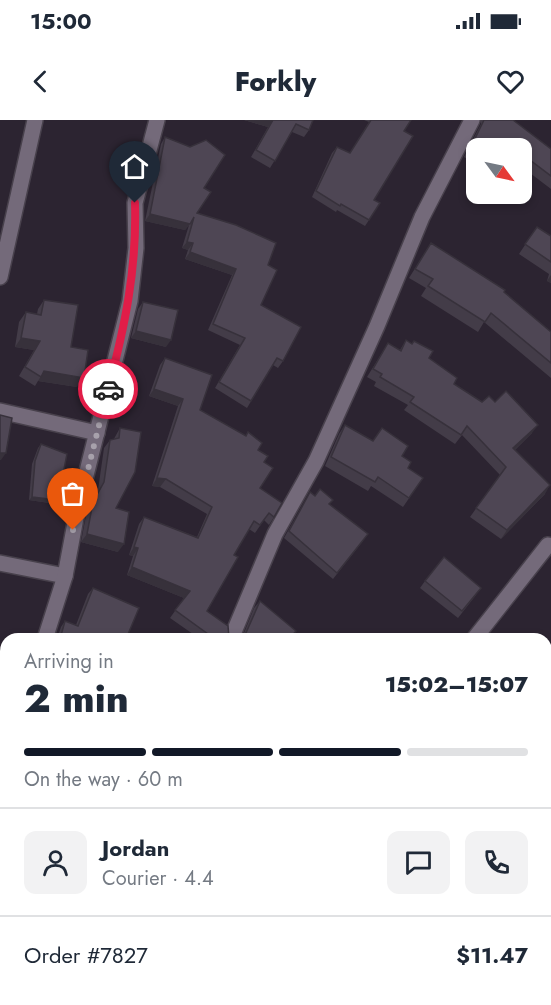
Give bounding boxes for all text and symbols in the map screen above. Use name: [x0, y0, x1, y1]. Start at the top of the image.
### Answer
text: 15:00: [30, 5, 92, 37]
text: Forkly: [235, 62, 316, 101]
icon: back: [24, 65, 57, 98]
icon: heart: [494, 65, 527, 98]
north arrow: [466, 138, 532, 204]
map controls: [466, 138, 532, 204]
pin: [109, 141, 160, 203]
icon: home: [118, 150, 151, 183]
courier: [78, 359, 138, 419]
icon: car: [92, 373, 125, 406]
pin: [47, 468, 98, 530]
icon: bag: [56, 477, 89, 510]
text: Arriving in: [24, 647, 114, 676]
text: 15:02–15:07: [385, 668, 528, 700]
text: 2 min: [24, 670, 129, 727]
text: On the way · 60 m: [24, 765, 183, 794]
button: person: [24, 831, 87, 894]
button: chat: [387, 831, 450, 894]
button: phone: [465, 831, 528, 894]
text: Jordan: [102, 832, 169, 864]
text: Courier · 4.4: [102, 864, 214, 893]
text: Order #7827: [24, 939, 148, 971]
text: $11.47: [456, 939, 528, 971]

